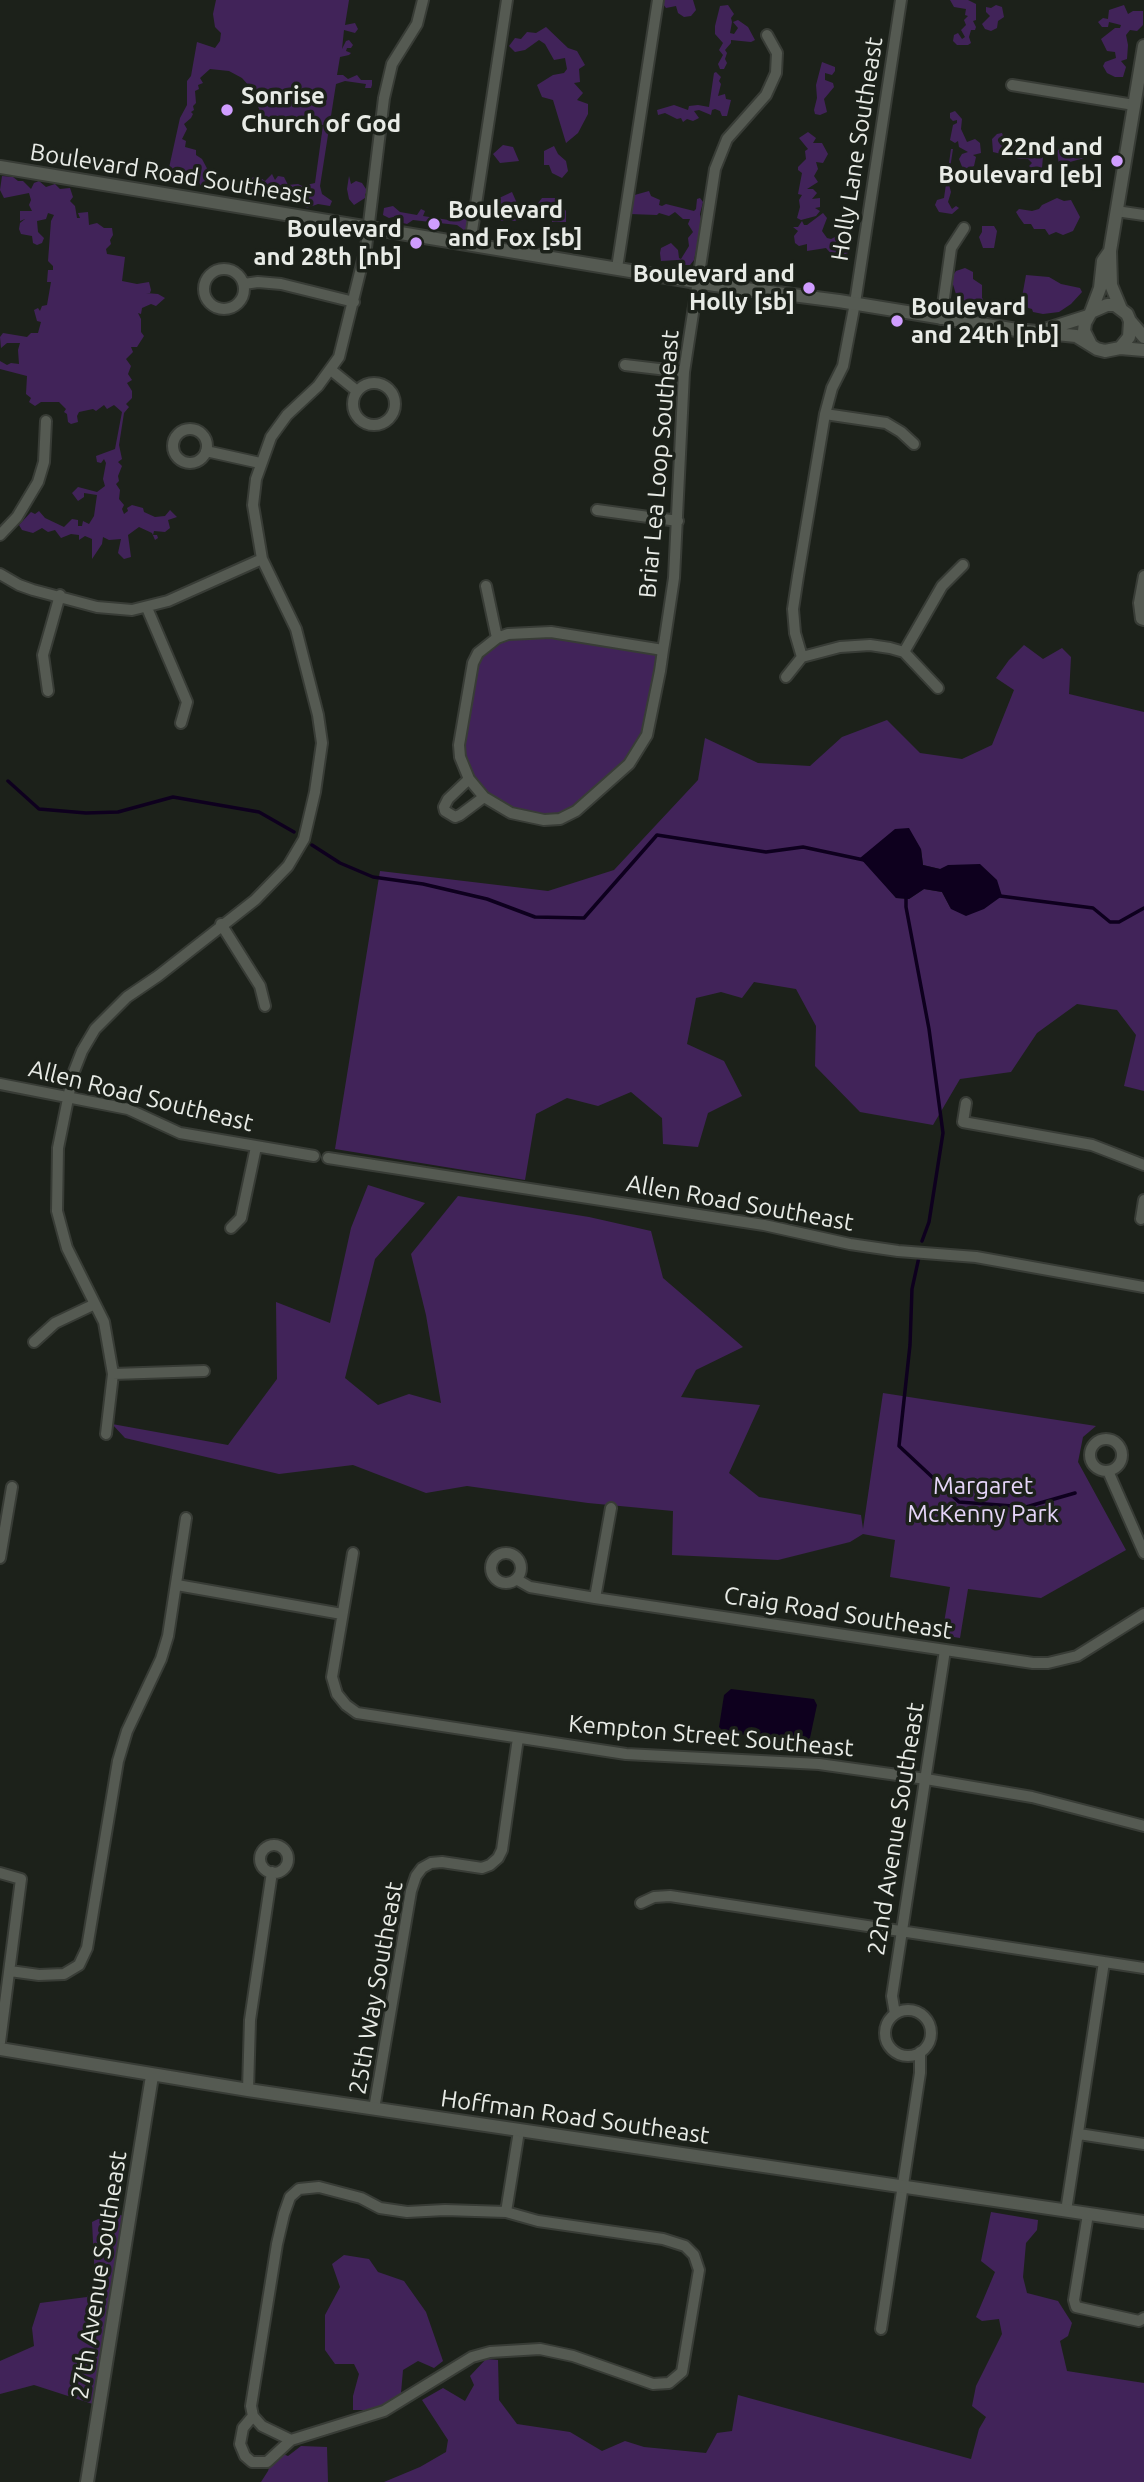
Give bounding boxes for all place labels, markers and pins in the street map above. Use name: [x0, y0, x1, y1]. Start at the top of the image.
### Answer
place label: Sonrise Church of God: [241, 82, 401, 138]
marker: Sonrise Church of God: [219, 102, 235, 118]
place label: 22nd and Boulevard [eb]: [938, 133, 1103, 189]
marker: 22nd and Boulevard [eb]: [1109, 153, 1125, 169]
place label: Boulevard and Fox [sb]: [448, 196, 583, 252]
place label: Boulevard and 28th [nb]: [254, 215, 402, 271]
marker: Boulevard and Fox [sb]: [426, 216, 442, 232]
marker: Boulevard and 28th [nb]: [408, 235, 424, 251]
place label: Boulevard and Holly [sb]: [633, 260, 795, 316]
marker: Boulevard and Holly [sb]: [801, 280, 817, 296]
place label: Boulevard and 24th [nb]: [911, 293, 1059, 349]
marker: Boulevard and 24th [nb]: [889, 313, 905, 329]

